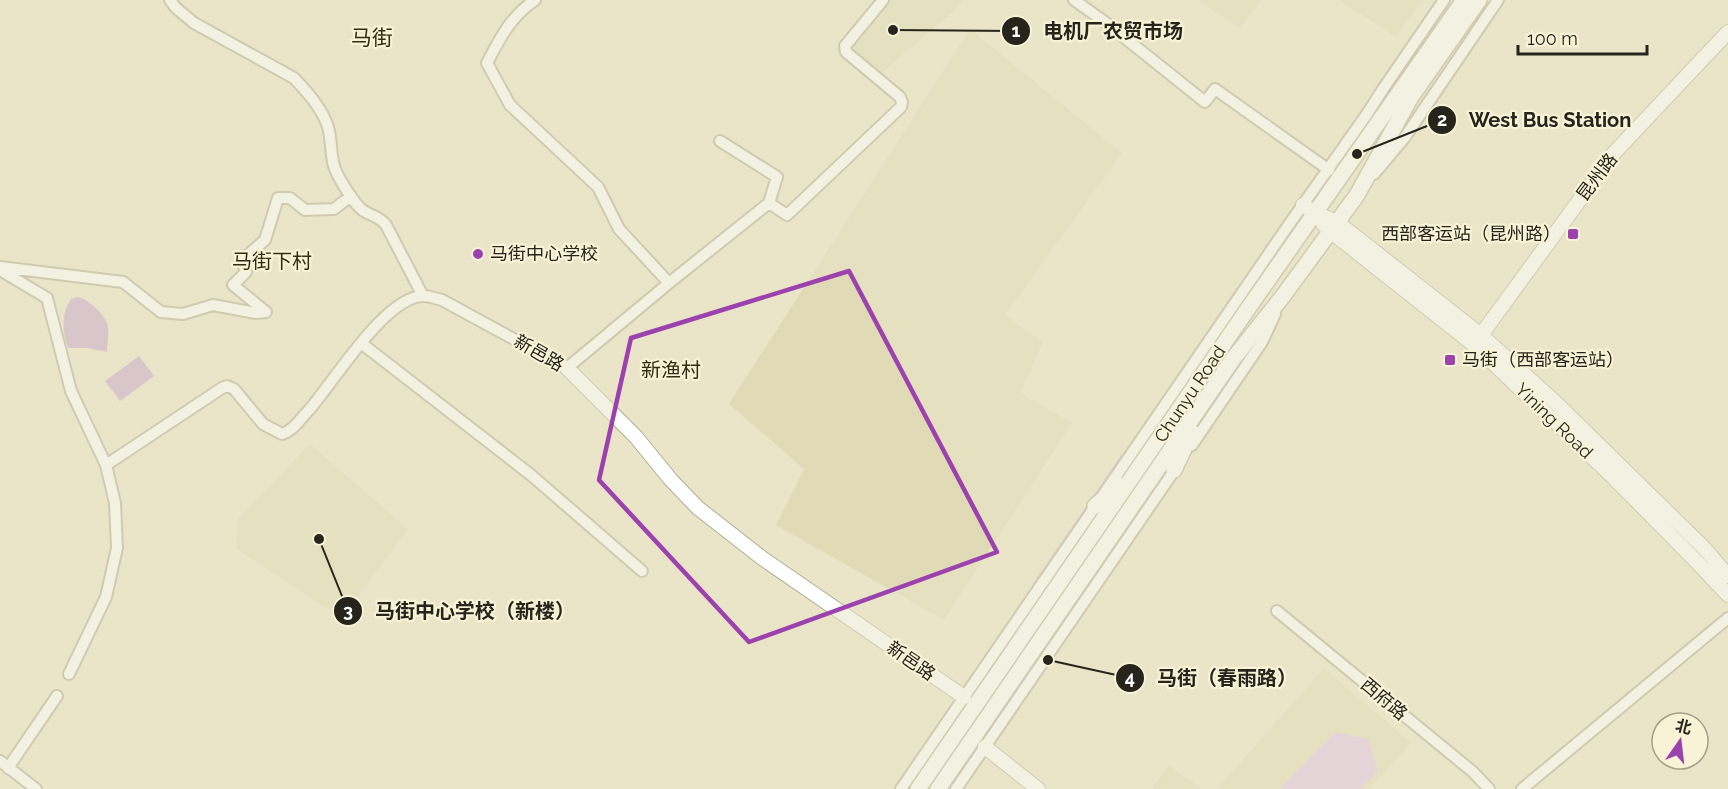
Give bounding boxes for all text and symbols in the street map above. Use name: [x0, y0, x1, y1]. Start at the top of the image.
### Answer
callout: 电机厂农贸市场: [1001, 12, 1195, 50]
scale bar: [1518, 18, 1647, 56]
text: 电机厂农贸市场: [1043, 19, 1183, 43]
text: 1: [1012, 20, 1021, 41]
district label: 马街: [351, 25, 393, 50]
text: 100 m: [1527, 28, 1578, 49]
callout: West Bus Station: [1427, 101, 1643, 139]
text: West Bus Station: [1469, 108, 1631, 132]
text: 2: [1437, 109, 1447, 130]
street label: 昆州路: [1572, 149, 1621, 205]
place label: 西部客运站（昆州路）: [1381, 223, 1561, 244]
marker: 西部客运站（昆州路）: [1566, 227, 1580, 241]
place label: 马街中心学校: [490, 243, 598, 264]
marker: 马街中心学校: [471, 247, 485, 261]
district label: 马街下村: [232, 249, 312, 273]
street label: 新邑路: [511, 330, 568, 375]
street label: Chunyu Road: [1150, 341, 1230, 446]
place label: 马街（西部客运站）: [1462, 349, 1624, 370]
marker: 马街（西部客运站）: [1443, 353, 1457, 367]
district label: 新渔村: [641, 358, 701, 382]
street label: Yining Road: [1511, 379, 1597, 463]
callout: 马街中心学校（新楼）: [333, 592, 587, 630]
text: 马街中心学校（新楼）: [375, 599, 575, 623]
text: 3: [343, 600, 353, 621]
street label: 新邑路: [883, 637, 939, 685]
callout: 马街（春雨路）: [1115, 659, 1309, 697]
text: 马街（春雨路）: [1157, 666, 1297, 690]
text: 4: [1125, 667, 1135, 688]
street label: 西府路: [1357, 673, 1412, 724]
north arrow: [1650, 711, 1710, 771]
text: 北: [1673, 716, 1694, 738]

